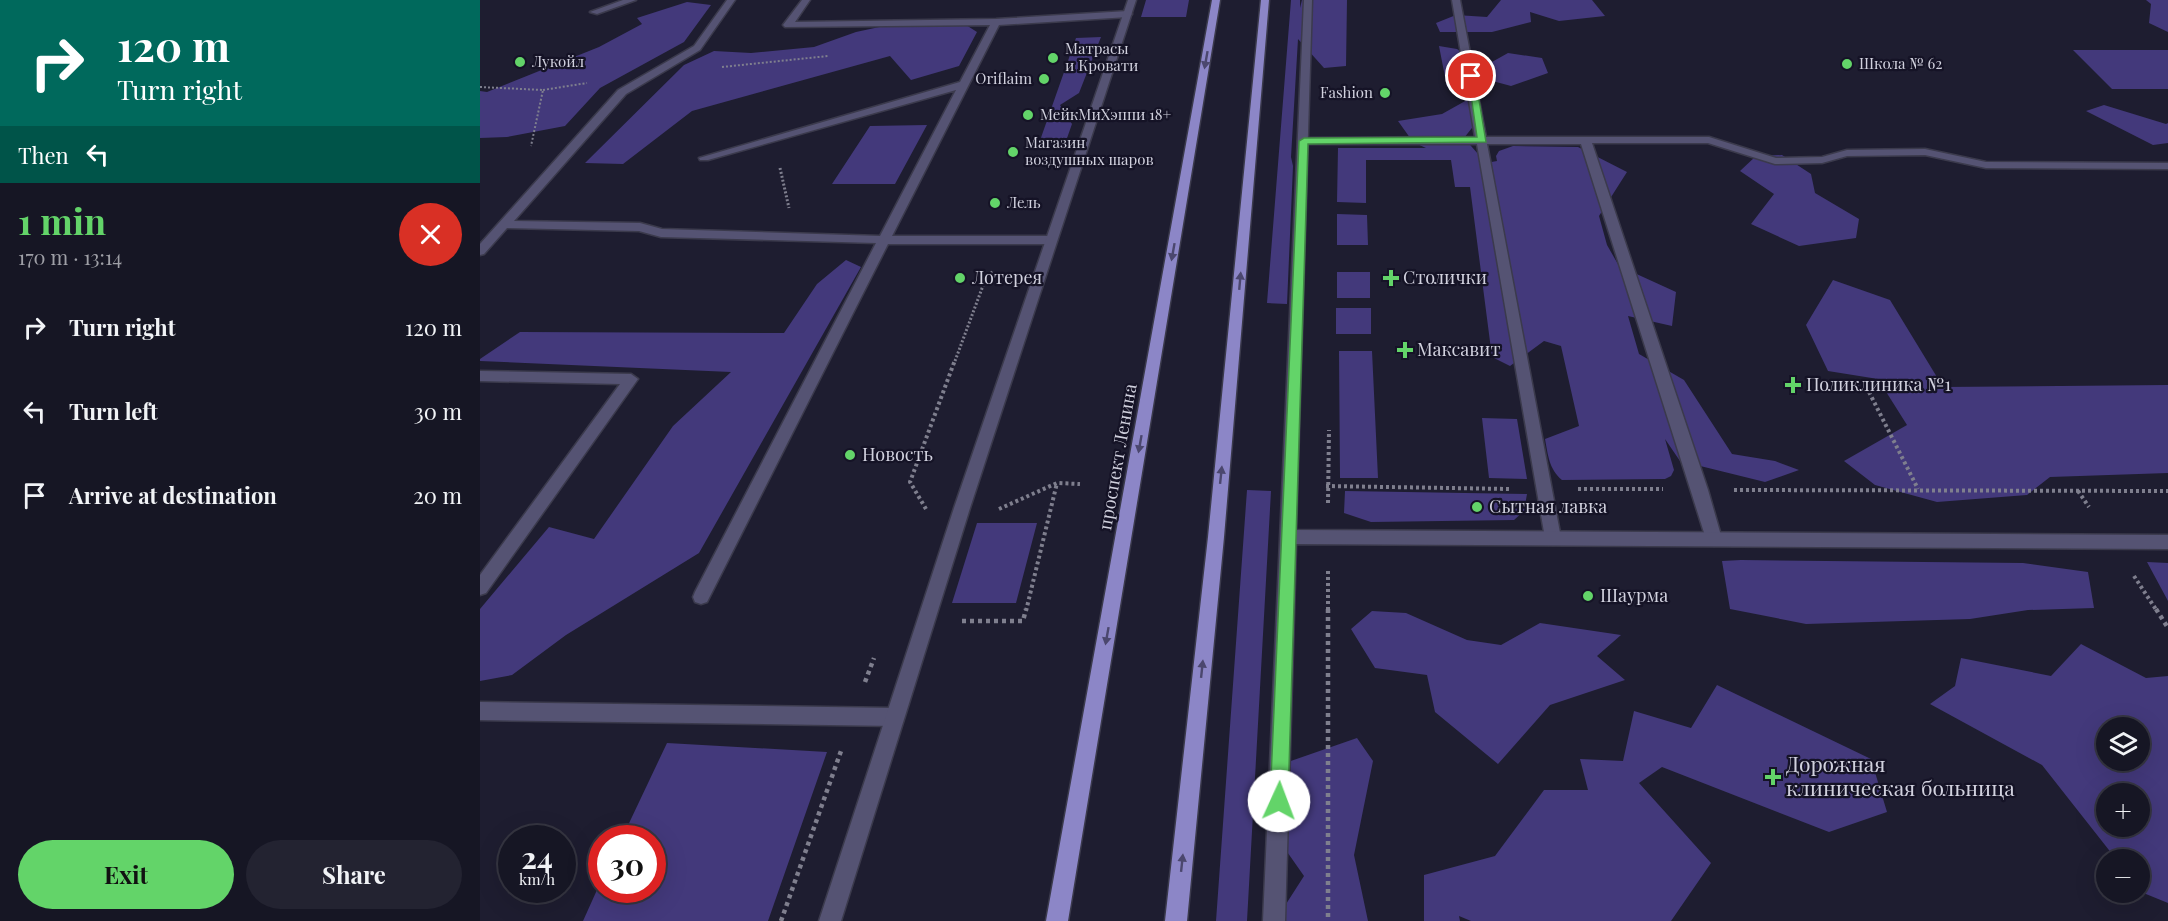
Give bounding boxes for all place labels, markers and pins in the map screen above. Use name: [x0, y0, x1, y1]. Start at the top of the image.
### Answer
place label: Матрасы и Кровати: [1065, 38, 1139, 75]
pin: [1445, 50, 1496, 101]
place label: Лукойл: [531, 51, 585, 71]
marker: Матрасы и Кровати: [1046, 51, 1060, 65]
place label: Школа № 62: [1859, 53, 1942, 73]
marker: Лукойл: [513, 55, 527, 69]
marker: Школа № 62: [1840, 57, 1854, 71]
place label: Oriflaim: [975, 68, 1033, 88]
marker: Oriflaim: [1037, 72, 1051, 86]
place label: Fashion: [1320, 82, 1373, 102]
marker: Fashion: [1378, 86, 1392, 100]
place label: МейкМиХэппи 18+: [1040, 104, 1172, 124]
marker: МейкМиХэппи 18+: [1021, 108, 1035, 122]
place label: Магазин воздушных шаров: [1025, 132, 1154, 169]
marker: Магазин воздушных шаров: [1006, 145, 1020, 159]
place label: Лель: [1006, 192, 1041, 212]
marker: Лель: [988, 196, 1002, 210]
place label: Лотерея: [971, 265, 1043, 289]
place label: Столички: [1403, 265, 1487, 289]
marker: Лотерея: [953, 271, 967, 285]
marker: Столички: [1384, 271, 1398, 285]
place label: Максавит: [1417, 337, 1500, 361]
marker: Максавит: [1398, 343, 1412, 357]
place label: Поликлиника №1: [1806, 372, 1951, 396]
marker: Поликлиника №1: [1784, 376, 1802, 394]
place label: Новость: [862, 442, 933, 466]
marker: Новость: [843, 448, 857, 462]
place label: Сытная лавка: [1489, 494, 1607, 518]
marker: Сытная лавка: [1470, 500, 1484, 514]
place label: Шаурма: [1600, 583, 1668, 607]
marker: Шаурма: [1581, 589, 1595, 603]
place label: Дорожная клиническая больница: [1786, 749, 2015, 801]
marker: Дорожная клиническая больница: [1764, 768, 1782, 786]

